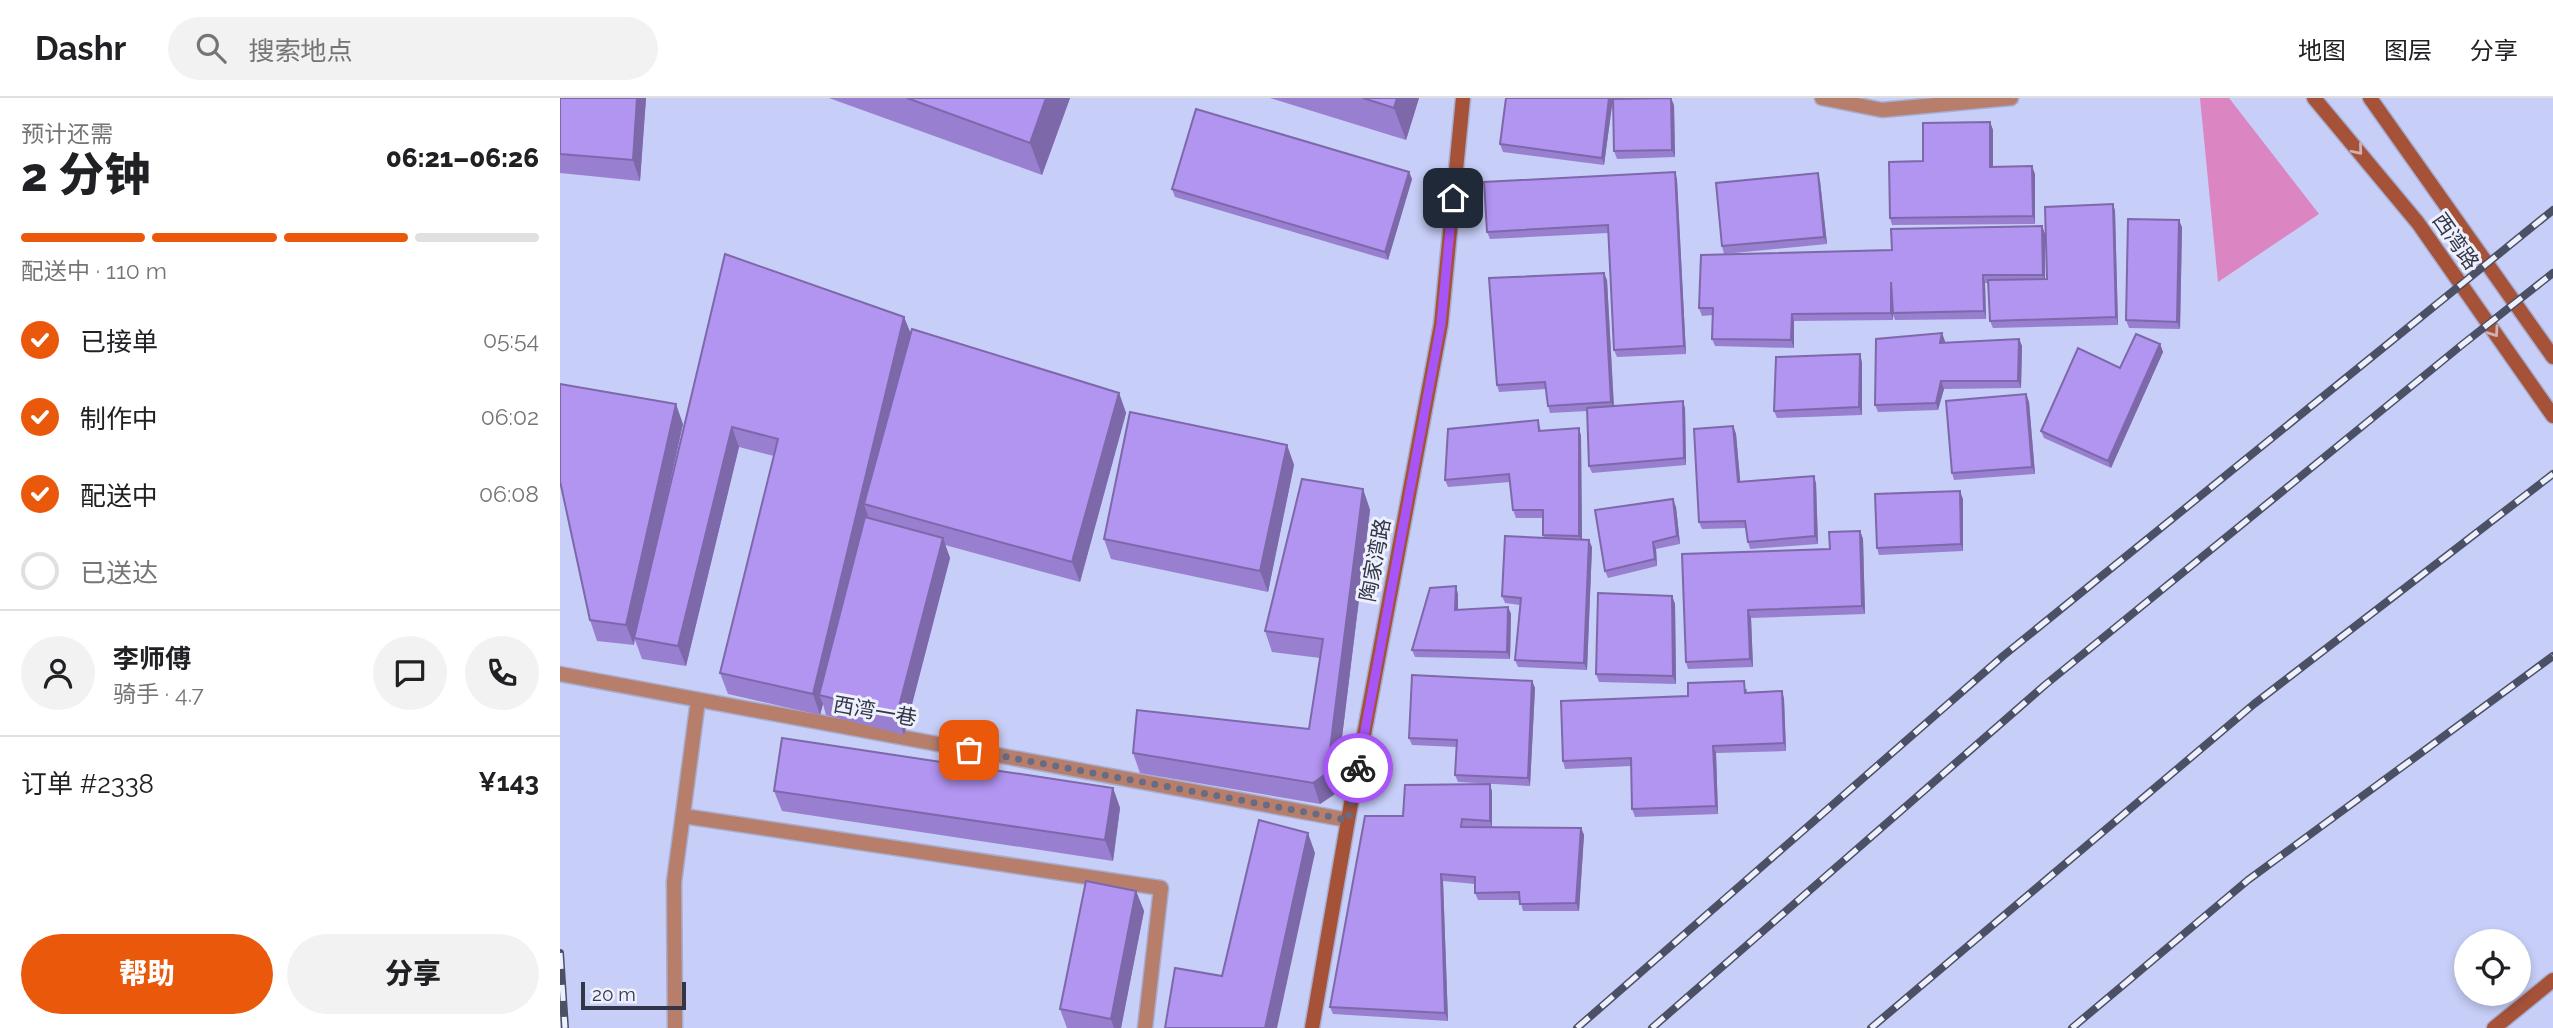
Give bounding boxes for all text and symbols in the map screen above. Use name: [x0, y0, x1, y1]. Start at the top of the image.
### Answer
search box: [168, 17, 658, 80]
text: Dashr: [35, 29, 126, 68]
icon: search: [192, 29, 230, 67]
text: 搜索地点: [248, 36, 352, 66]
text: 地图: [2298, 36, 2346, 65]
text: 图层: [2384, 36, 2432, 65]
text: 分享: [2470, 36, 2518, 65]
text: 预计还需: [21, 120, 113, 147]
one-way arrow: [2350, 142, 2362, 155]
text: 06:21–06:26: [386, 143, 539, 173]
text: 2 分钟: [21, 148, 150, 202]
pin: [1423, 168, 1483, 228]
icon: home: [1434, 179, 1472, 217]
street label: 西湾路: [2428, 208, 2484, 274]
text: 配送中 · 110 m: [21, 257, 167, 284]
icon: check: [21, 321, 59, 359]
one-way arrow: [2486, 324, 2498, 337]
text: 05:54: [483, 326, 539, 353]
text: 已接单: [80, 327, 158, 357]
icon: check: [21, 398, 59, 436]
text: 06:02: [481, 403, 539, 430]
text: 制作中: [80, 404, 158, 434]
icon: check: [21, 475, 59, 513]
text: 06:08: [479, 480, 539, 507]
text: 配送中: [80, 481, 158, 511]
street label: 陶家湾路: [1355, 516, 1395, 604]
text: 已送达: [80, 558, 158, 588]
button: person: [21, 636, 95, 710]
button: chat: [373, 636, 447, 710]
button: phone: [465, 636, 539, 710]
text: 李师傅: [113, 644, 191, 674]
text: 骑手 · 4.7: [113, 680, 204, 707]
street label: 西湾一巷: [831, 691, 919, 731]
pin: [939, 720, 999, 780]
icon: bag: [950, 731, 988, 769]
courier: [1323, 733, 1393, 803]
icon: bike: [1339, 749, 1377, 787]
text: ¥143: [478, 767, 539, 797]
text: 订单 #2338: [21, 769, 154, 799]
map controls: [2454, 929, 2531, 1006]
button: locate: [2454, 929, 2531, 1006]
button: 帮助: [21, 934, 273, 1014]
button: 分享: [287, 934, 539, 1014]
scale bar: [581, 979, 686, 1011]
text: 20 m: [592, 983, 636, 1005]

